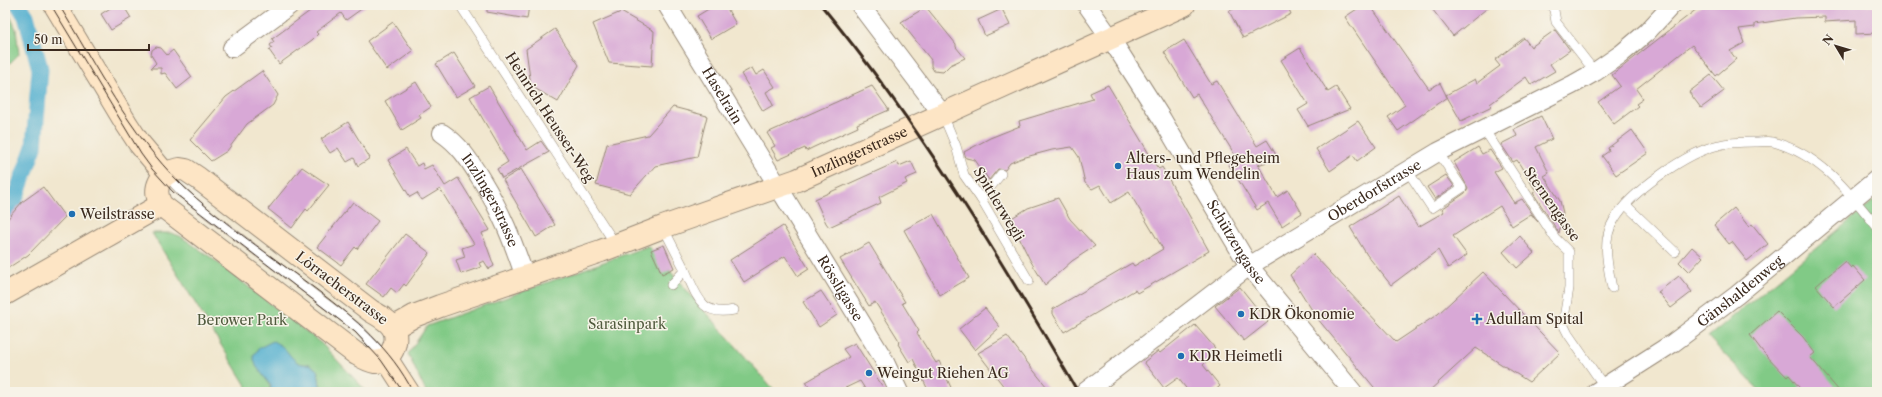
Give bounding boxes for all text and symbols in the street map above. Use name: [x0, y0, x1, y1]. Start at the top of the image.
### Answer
scale bar: [28, 26, 149, 52]
north arrow: [1816, 26, 1856, 66]
text: N: [1820, 31, 1837, 48]
text: 50 m: [34, 32, 63, 47]
street label: Heinrich Heusser-Weg: [501, 49, 599, 186]
street label: Haselrain: [698, 64, 747, 127]
street label: Inzlingerstrasse: [808, 122, 910, 181]
place label: Alters- und Pflegeheim Haus zum Wendelin: [1125, 149, 1280, 183]
street label: Inzlingerstrasse: [458, 150, 522, 250]
street label: Oberdorfstrasse: [1324, 155, 1424, 226]
marker: Alters- und Pflegeheim Haus zum Wendelin: [1113, 161, 1123, 171]
street label: Spittlerwegli: [970, 163, 1028, 245]
street label: Sternengasse: [1520, 163, 1584, 245]
street label: Schützengasse: [1203, 196, 1269, 288]
place label: Weilstrasse: [79, 205, 155, 223]
marker: Weilstrasse: [67, 209, 77, 219]
street label: Lörracherstrasse: [292, 247, 392, 329]
street label: Gänshaldenweg: [1693, 251, 1787, 331]
street label: Rössligasse: [813, 252, 867, 325]
place label: KDR Ökonomie: [1249, 305, 1355, 323]
marker: KDR Ökonomie: [1236, 309, 1246, 319]
place label: Adullam Spital: [1485, 310, 1584, 328]
park label: Berower Park: [197, 311, 288, 329]
marker: Adullam Spital: [1471, 313, 1483, 325]
park label: Sarasinpark: [588, 315, 667, 333]
place label: KDR Heimetli: [1189, 347, 1283, 365]
marker: KDR Heimetli: [1176, 351, 1186, 361]
place label: Weingut Riehen AG: [876, 364, 1009, 382]
marker: Weingut Riehen AG: [864, 368, 874, 378]

